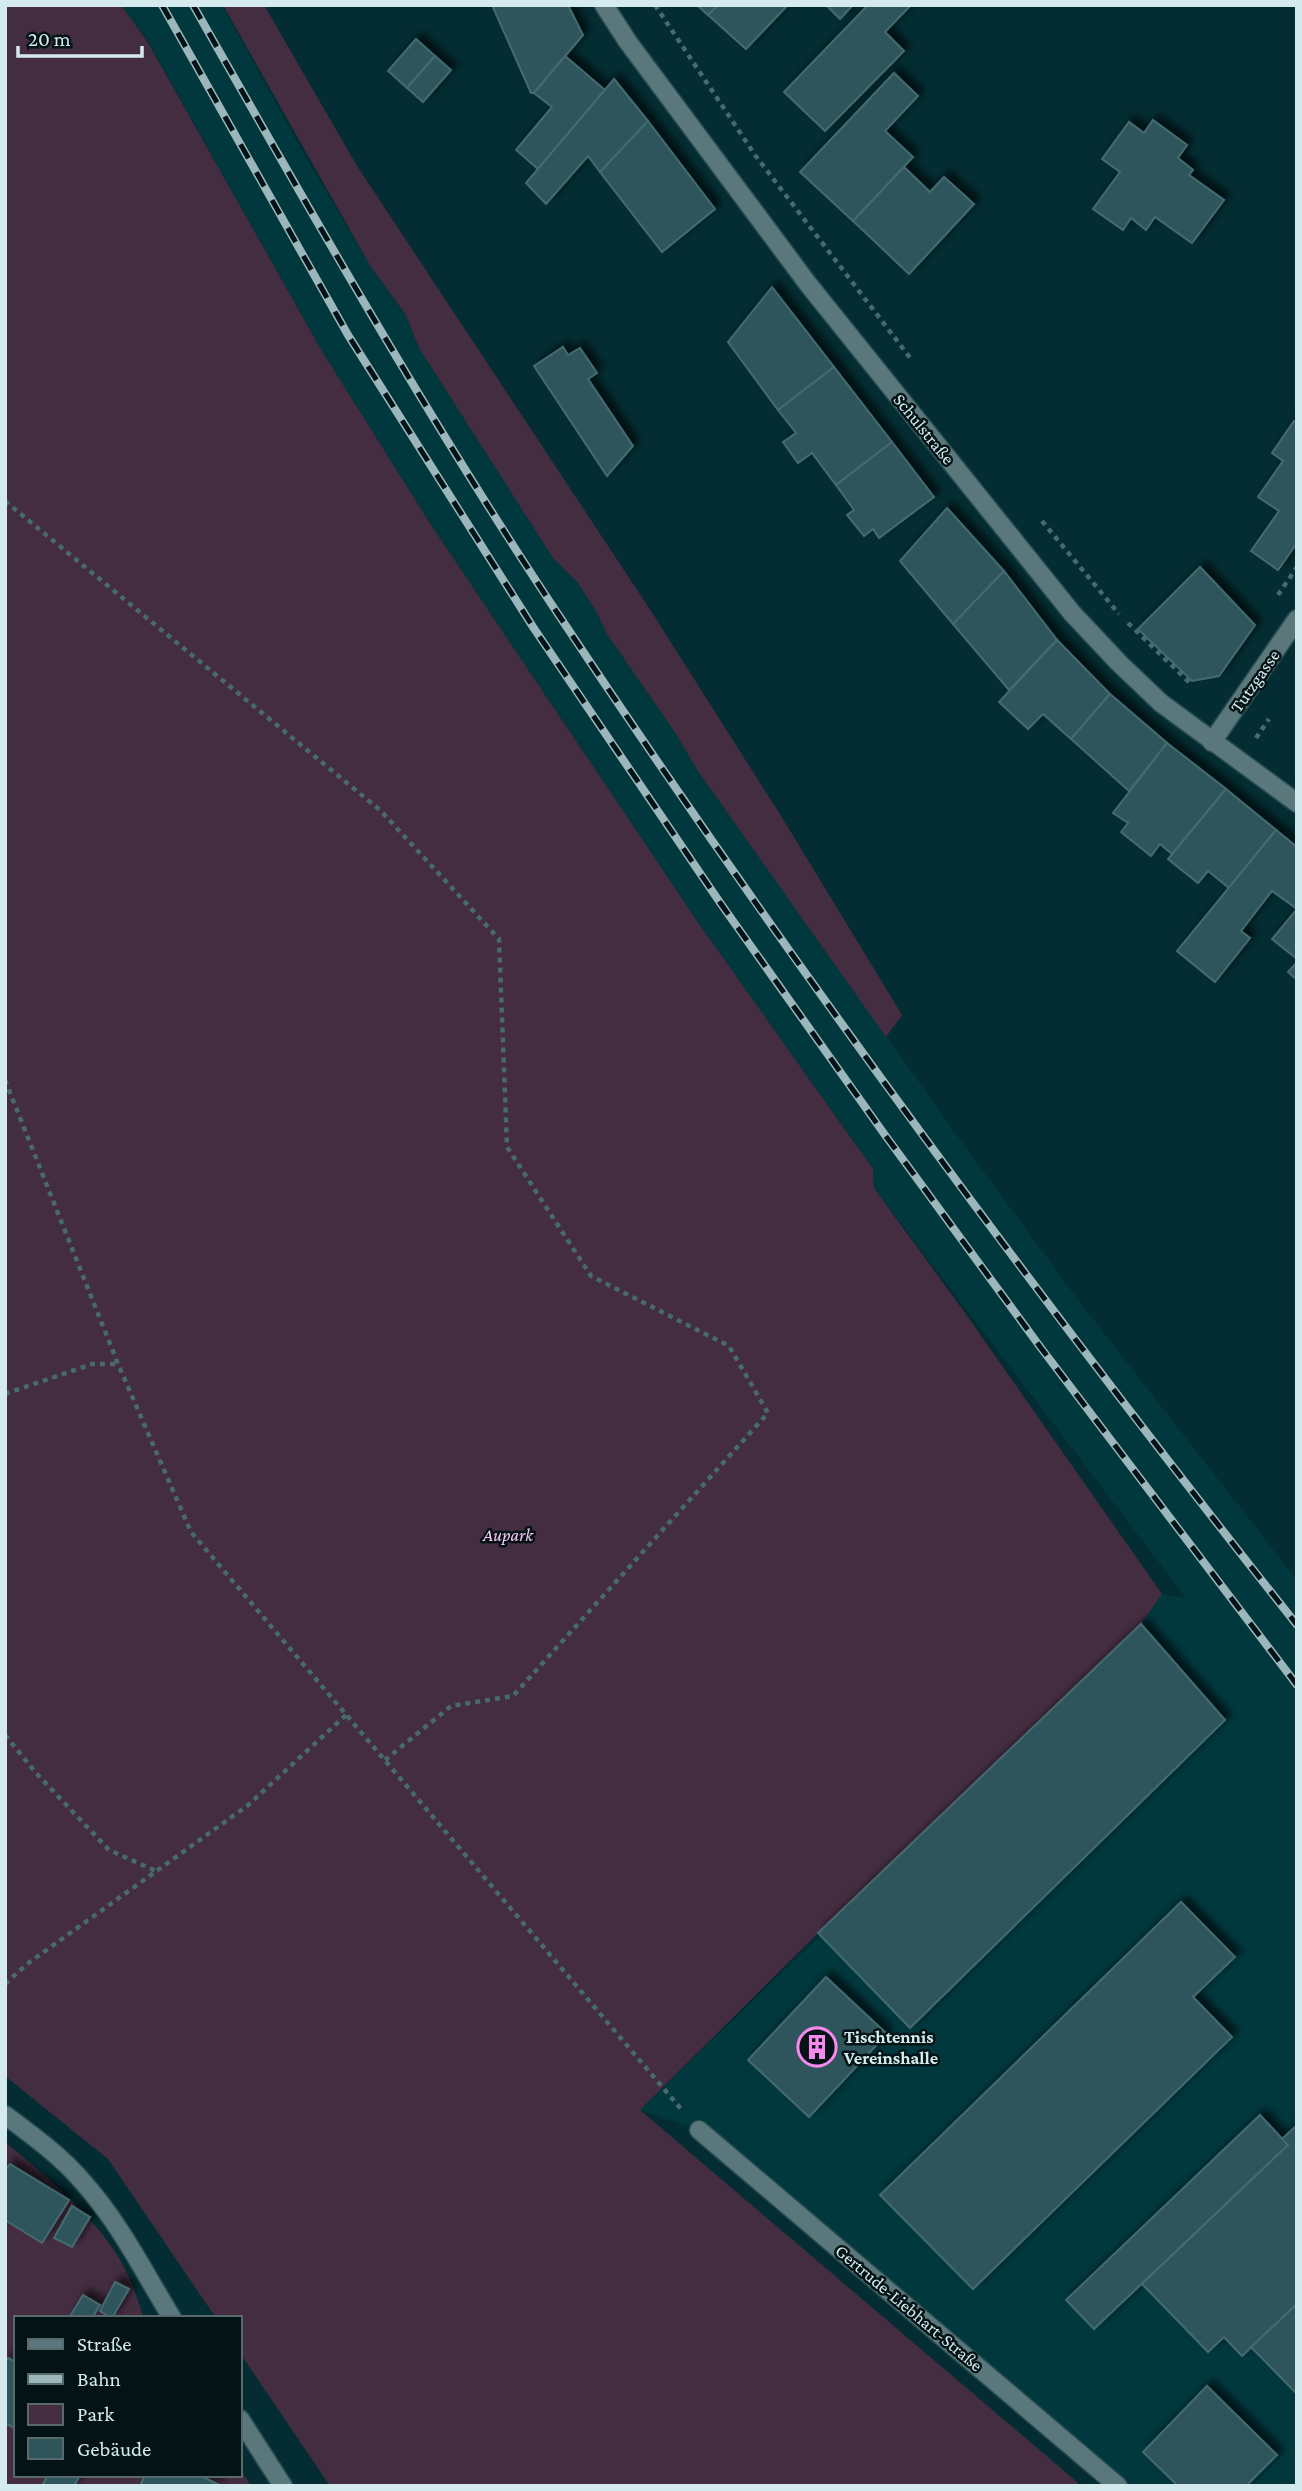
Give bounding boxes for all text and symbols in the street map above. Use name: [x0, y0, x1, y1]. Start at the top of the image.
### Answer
scale bar: [18, 14, 142, 58]
text: 20 m: [28, 27, 71, 51]
street label: Schulstraße: [889, 390, 959, 468]
street label: Tutzgasse: [1226, 646, 1284, 716]
park label: Aupark: [482, 1525, 534, 1545]
building icon: Tischtennis Vereinshalle: [796, 2026, 838, 2068]
place label: Tischtennis Vereinshalle: [843, 2027, 938, 2068]
street label: Gertrude-Liebhart-Straße: [831, 2241, 987, 2375]
legend: [14, 2316, 242, 2477]
text: Straße: [77, 2332, 131, 2356]
text: Bahn: [77, 2367, 121, 2391]
text: Park: [77, 2402, 114, 2426]
text: Gebäude: [77, 2437, 151, 2461]

